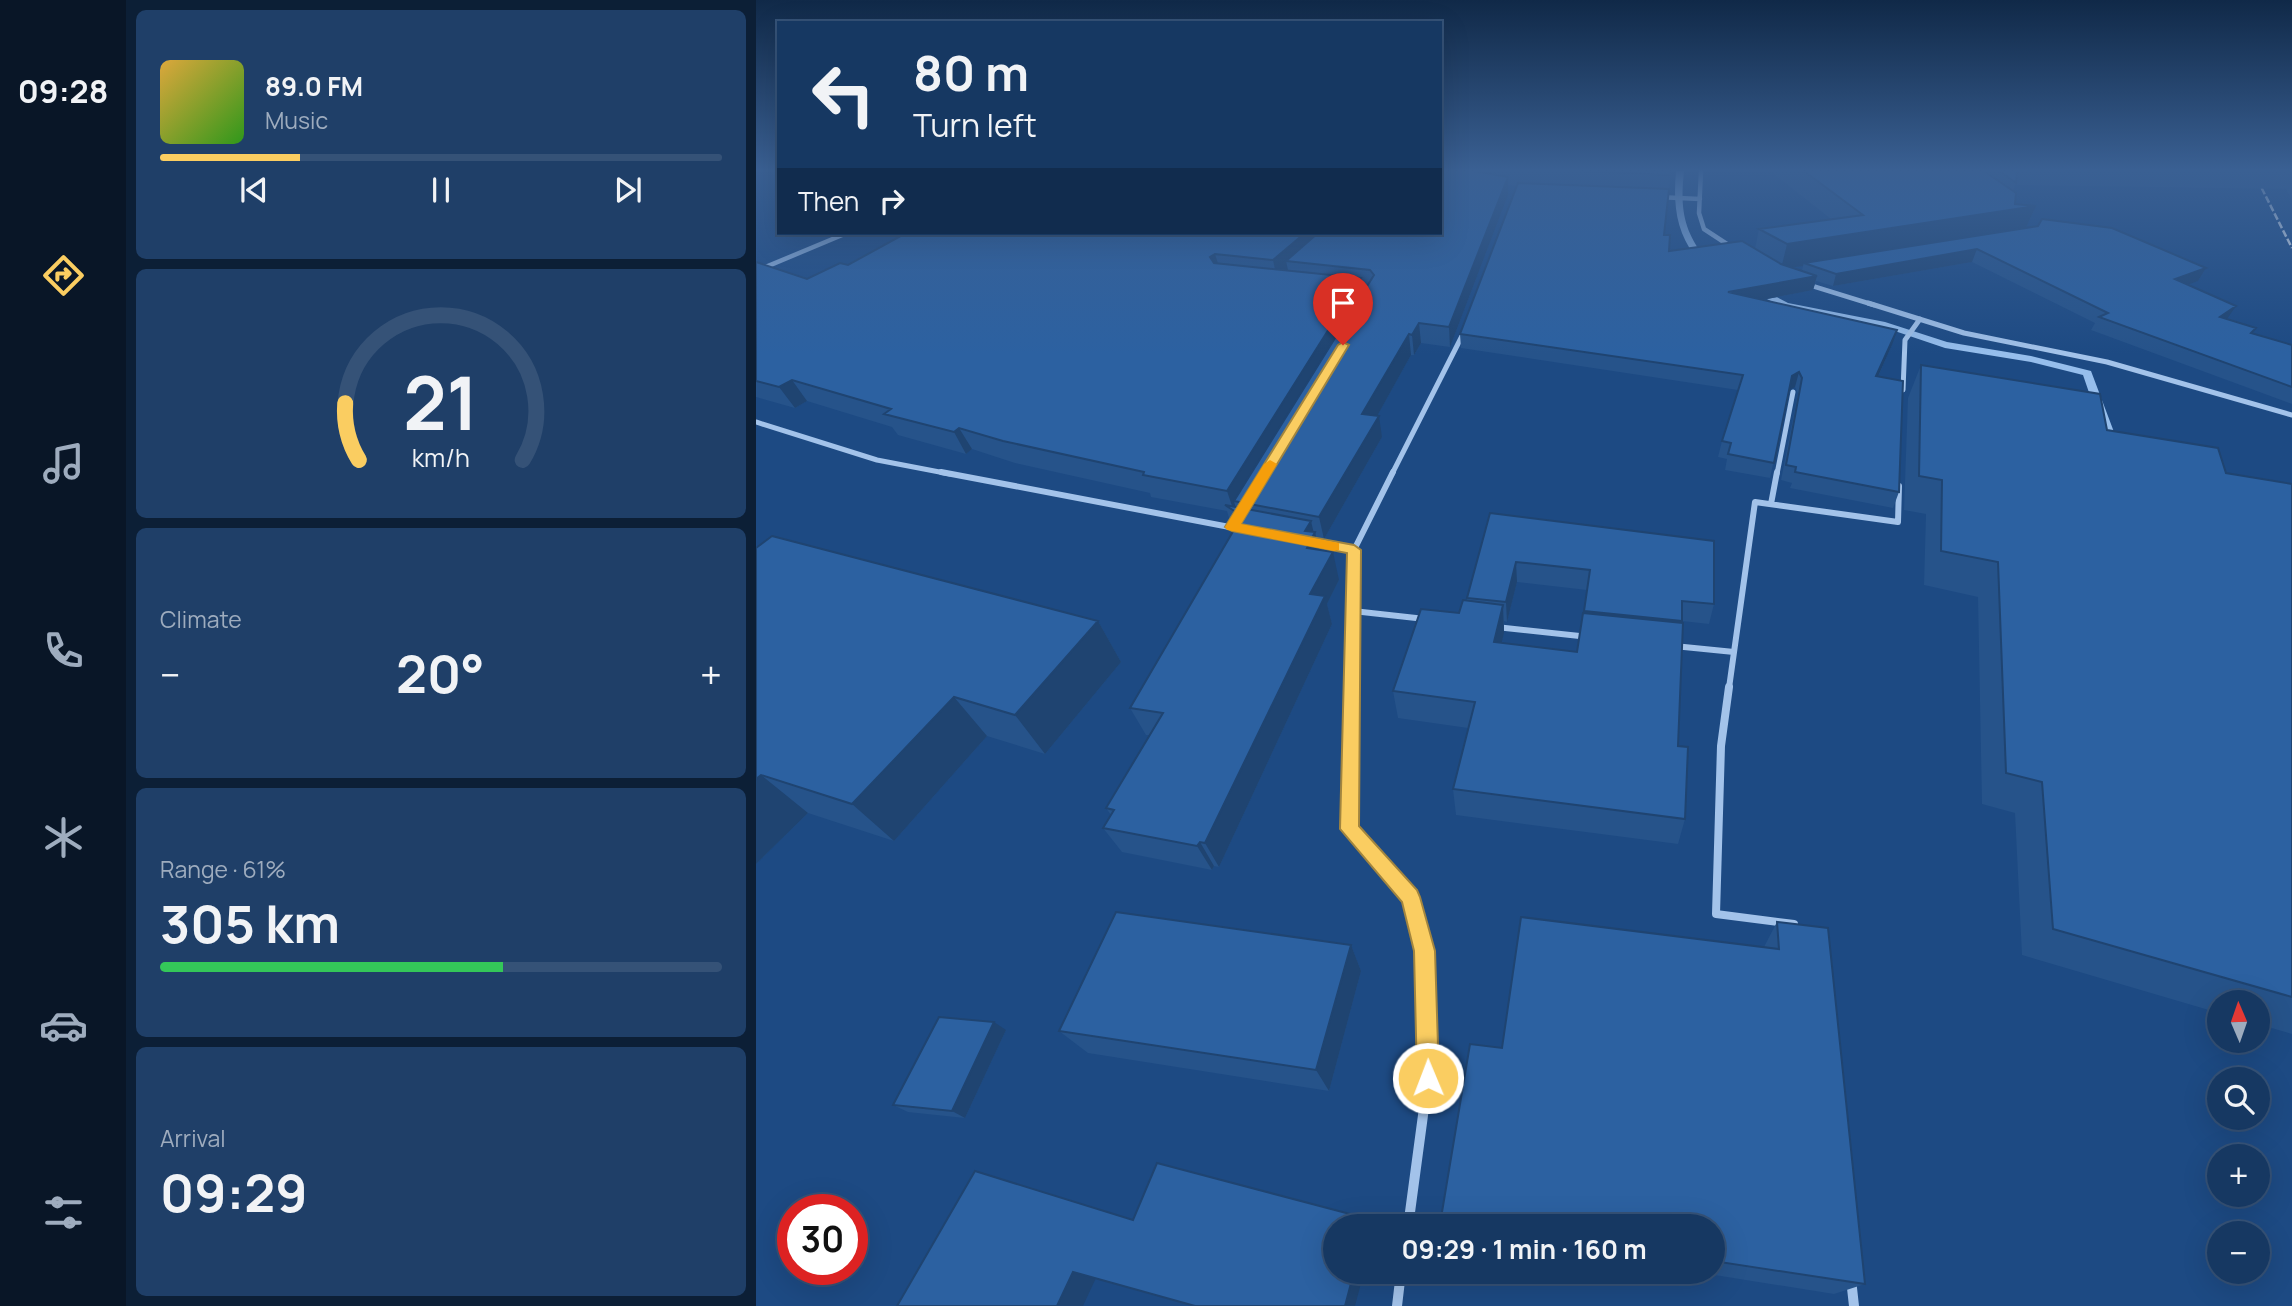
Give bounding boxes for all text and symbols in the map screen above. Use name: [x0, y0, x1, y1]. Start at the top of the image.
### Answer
text: 80 m: [913, 39, 1029, 106]
icon: left: [798, 49, 889, 140]
text: 89.0 FM: [265, 68, 363, 104]
text: 09:28: [18, 69, 108, 113]
text: Turn left: [913, 103, 1037, 147]
text: Music: [265, 104, 328, 136]
icon: previous: [235, 171, 273, 209]
icon: pause: [422, 171, 460, 209]
icon: next: [609, 171, 647, 209]
icon: right: [873, 182, 911, 220]
text: Then: [798, 183, 859, 219]
icon: directions: [39, 251, 88, 300]
pin: [1313, 273, 1373, 345]
icon: arrive: [1324, 284, 1362, 322]
text: 21: [403, 352, 479, 452]
icon: music: [39, 439, 88, 488]
text: km/h: [412, 440, 470, 475]
text: Climate: [160, 603, 242, 635]
icon: phone: [39, 626, 88, 675]
text: 20°: [396, 638, 485, 709]
text: −: [160, 648, 181, 700]
text: +: [700, 648, 722, 700]
icon: climate: [39, 813, 88, 862]
text: Range · 61%: [160, 853, 286, 885]
text: 305 km: [160, 888, 340, 959]
north arrow: [2207, 990, 2270, 1054]
map controls: [2207, 990, 2270, 1284]
icon: car: [39, 1001, 88, 1050]
position arrow: [1391, 1041, 1465, 1115]
button: search: [2207, 1067, 2270, 1130]
text: Arrival: [160, 1122, 226, 1154]
button: +: [2207, 1144, 2270, 1207]
text: 09:29: [160, 1157, 308, 1228]
icon: filters: [39, 1188, 88, 1237]
speed limit sign: 30: [777, 1194, 868, 1285]
button: −: [2207, 1221, 2270, 1284]
text: 09:29 · 1 min · 160 m: [1401, 1231, 1647, 1267]

